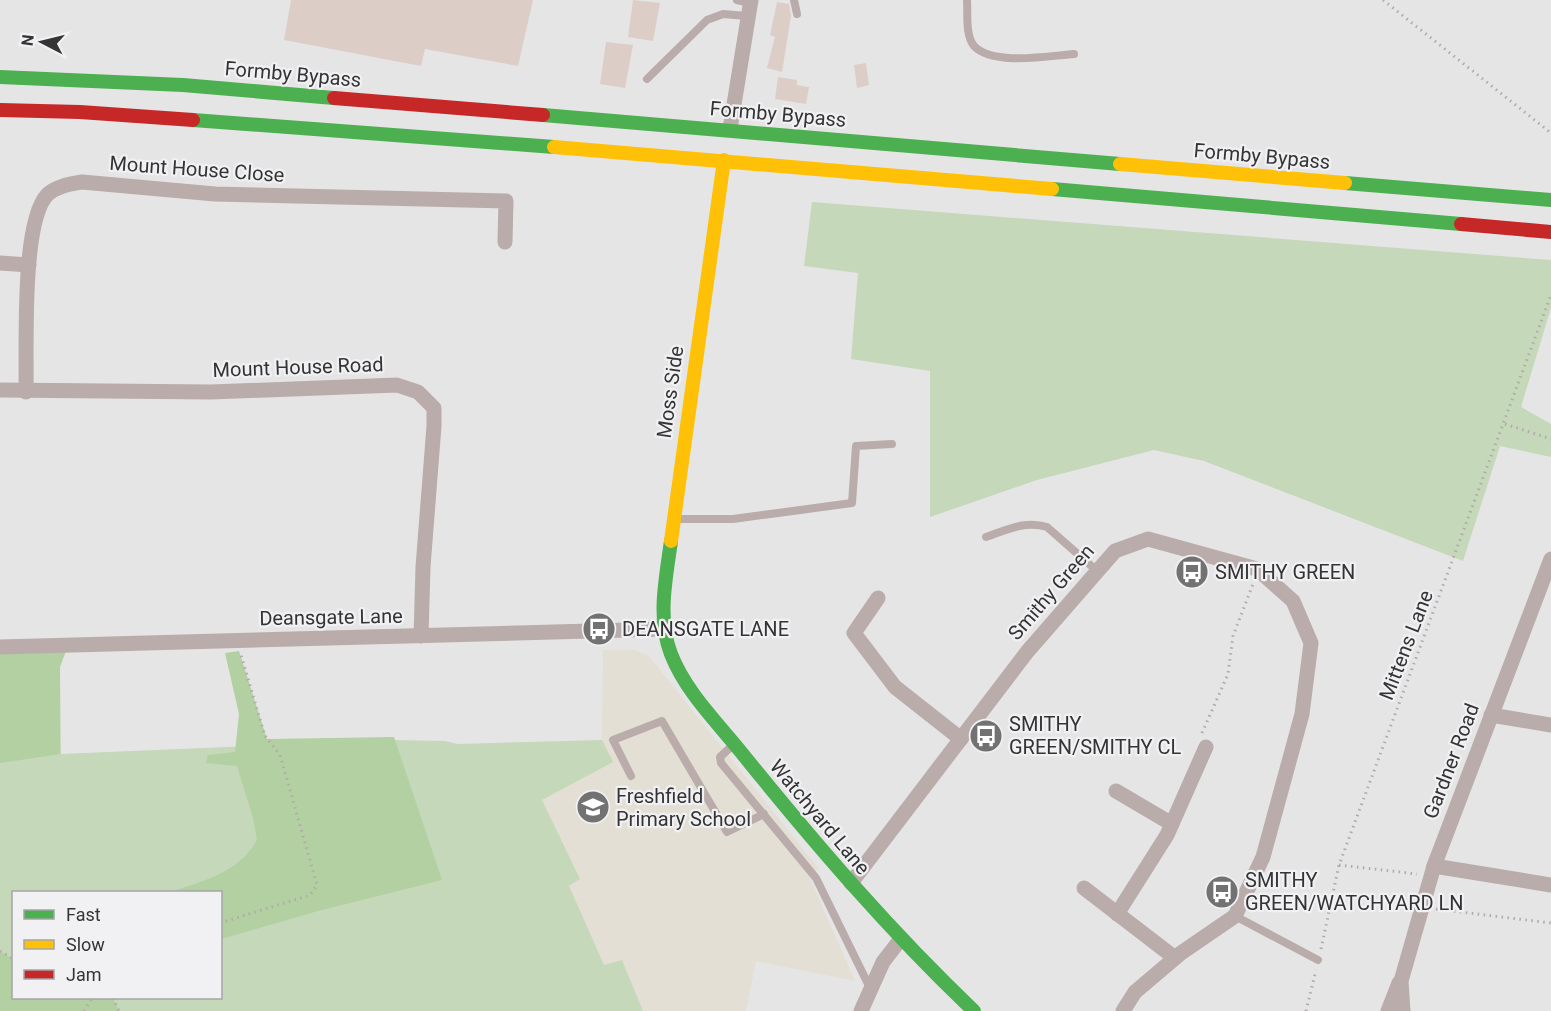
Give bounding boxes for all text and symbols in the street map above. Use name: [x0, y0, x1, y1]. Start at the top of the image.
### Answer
north arrow: [12, 12, 72, 72]
text: N: [17, 33, 38, 47]
street label: Formby Bypass: [224, 56, 362, 92]
street label: Formby Bypass: [709, 96, 847, 132]
street label: Formby Bypass: [1193, 138, 1331, 174]
street label: Mount House Close: [109, 151, 285, 187]
street label: Moss Side: [652, 344, 688, 440]
street label: Mount House Road: [212, 352, 384, 382]
street label: Smithy Green: [1003, 539, 1099, 645]
bus stop icon: SMITHY GREEN: [1174, 554, 1210, 590]
place label: SMITHY GREEN: [1215, 560, 1355, 584]
street label: Mittens Lane: [1374, 587, 1438, 703]
street label: Deansgate Lane: [259, 604, 403, 630]
bus stop icon: DEANSGATE LANE: [581, 611, 617, 647]
place label: DEANSGATE LANE: [622, 617, 789, 641]
street label: Gardner Road: [1418, 700, 1484, 822]
place label: SMITHY GREEN/SMITHY CL: [1009, 712, 1182, 759]
bus stop icon: SMITHY GREEN/SMITHY CL: [968, 718, 1004, 754]
street label: Watchyard Lane: [765, 755, 875, 879]
place label: Freshfield Primary School: [616, 784, 751, 831]
school or university icon: Freshfield Primary School: [575, 789, 611, 825]
place label: SMITHY GREEN/WATCHYARD LN: [1245, 868, 1464, 915]
bus stop icon: SMITHY GREEN/WATCHYARD LN: [1204, 874, 1240, 910]
legend: [12, 891, 222, 999]
text: Fast: [66, 904, 101, 925]
text: Slow: [66, 934, 105, 955]
text: Jam: [66, 964, 102, 985]

